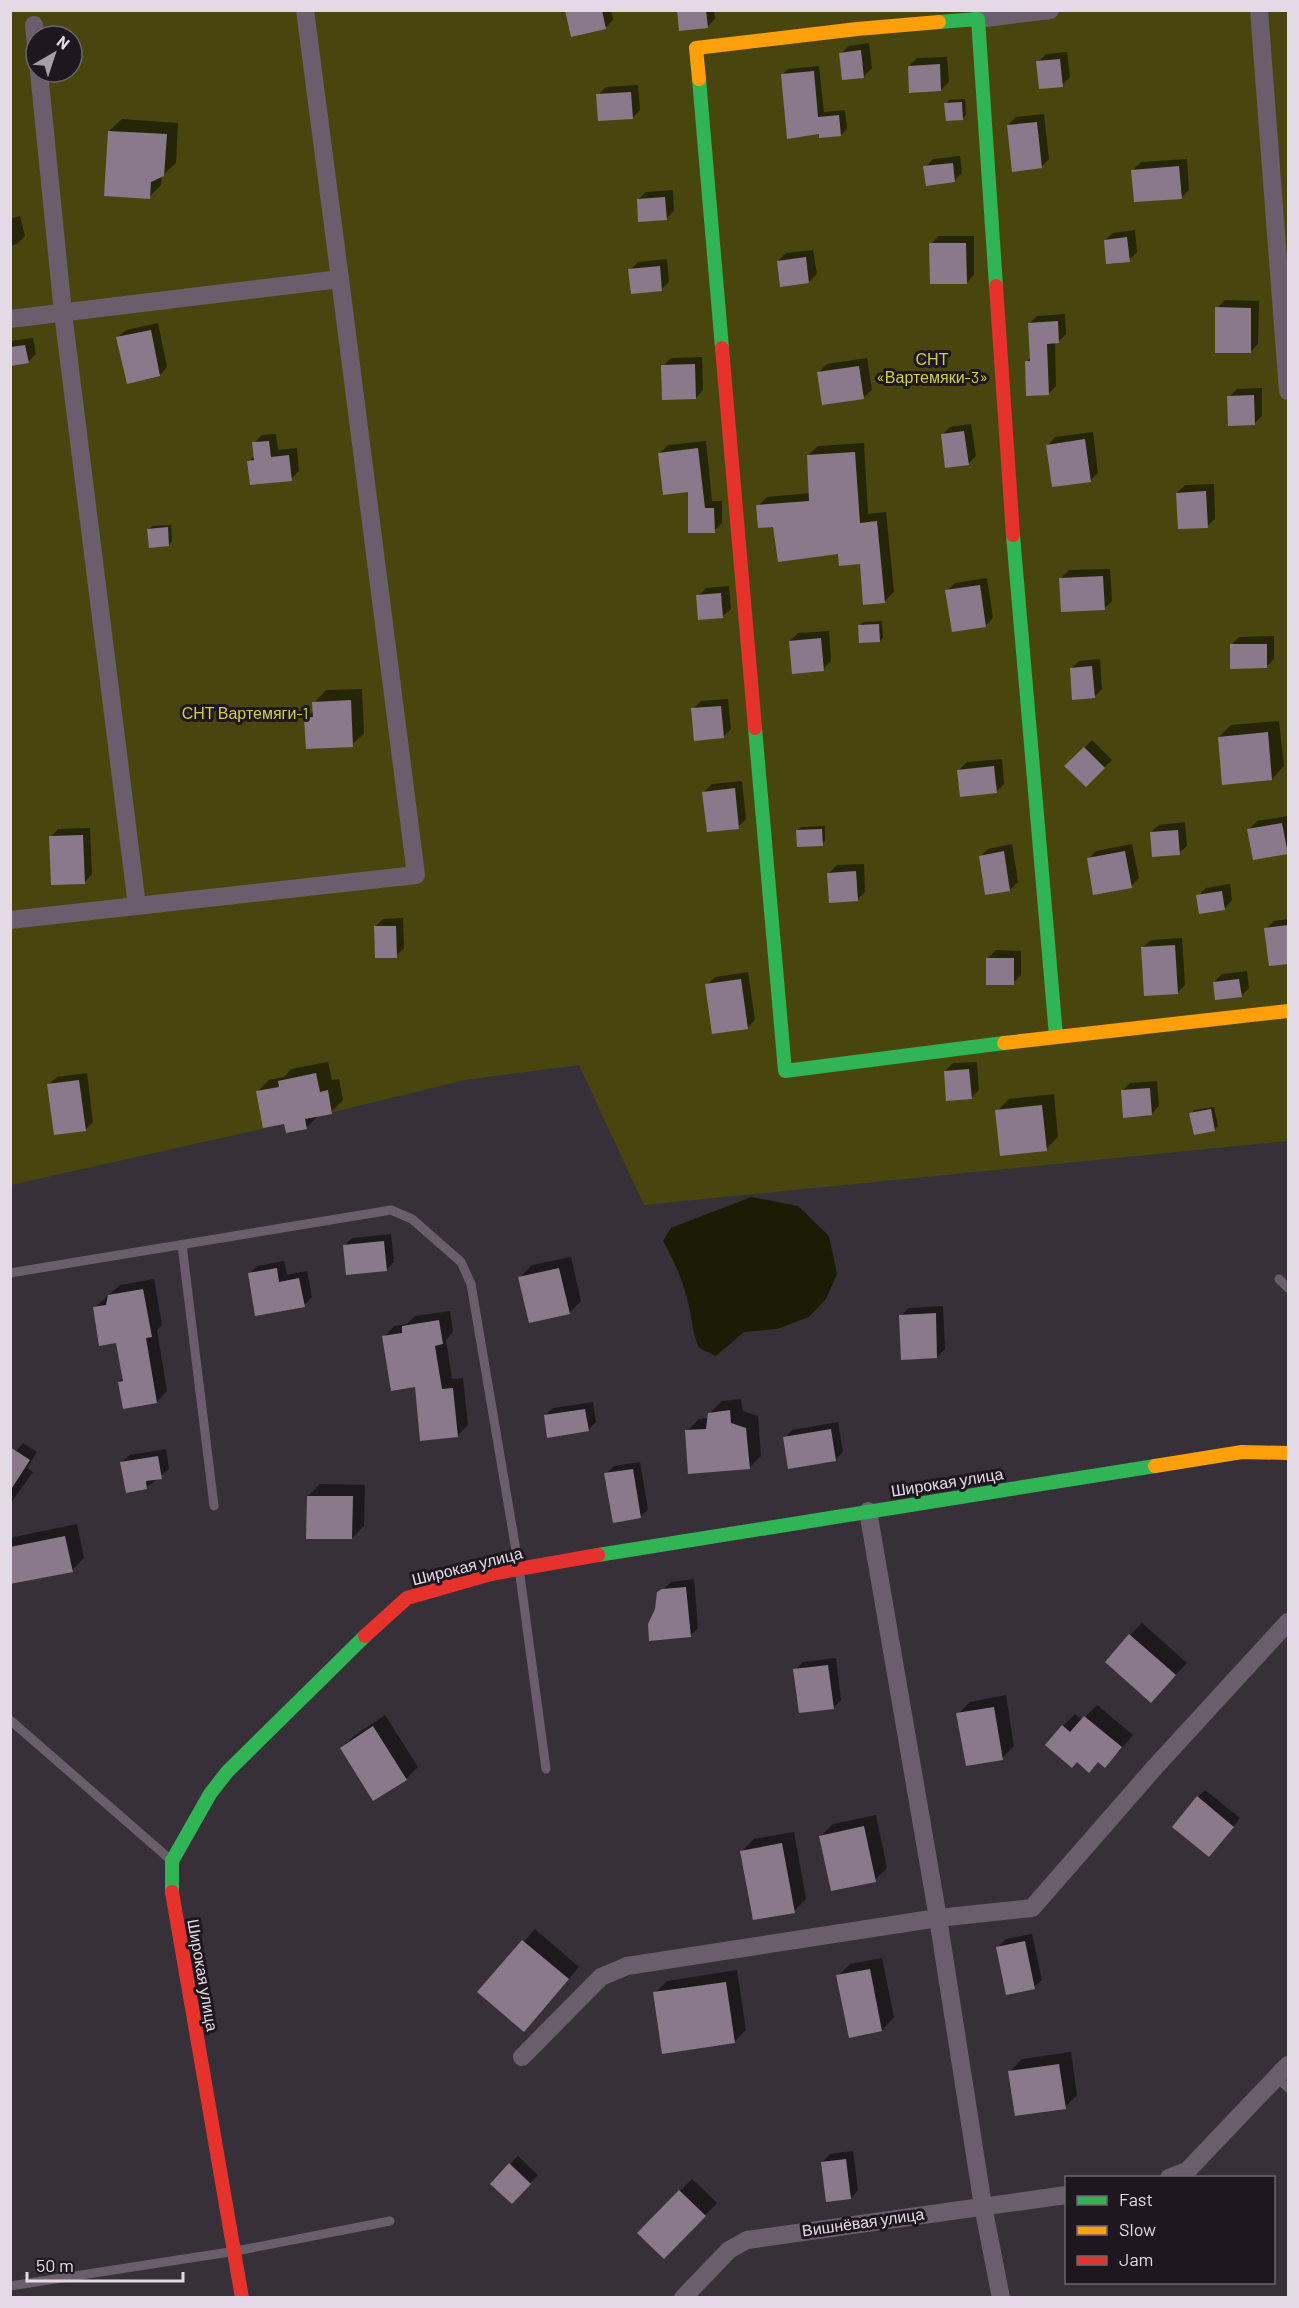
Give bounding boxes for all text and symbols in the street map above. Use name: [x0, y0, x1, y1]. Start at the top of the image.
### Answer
north arrow: [24, 24, 84, 84]
text: N: [54, 31, 74, 53]
park label: СНТ «Вартемяки-3»: [876, 349, 988, 386]
park label: СНТ Вартемяги-1: [182, 703, 308, 722]
street label: Широкая улица: [889, 1463, 1005, 1500]
street label: Широкая улица: [410, 1543, 524, 1588]
street label: Широкая улица: [184, 1917, 223, 2033]
legend: [1065, 2176, 1275, 2284]
text: Fast: [1119, 2188, 1153, 2210]
street label: Вишнёвая улица: [801, 2204, 925, 2239]
text: Slow: [1119, 2218, 1156, 2240]
scale bar: [27, 2245, 183, 2283]
text: Jam: [1119, 2248, 1153, 2270]
text: 50 m: [36, 2254, 74, 2276]

